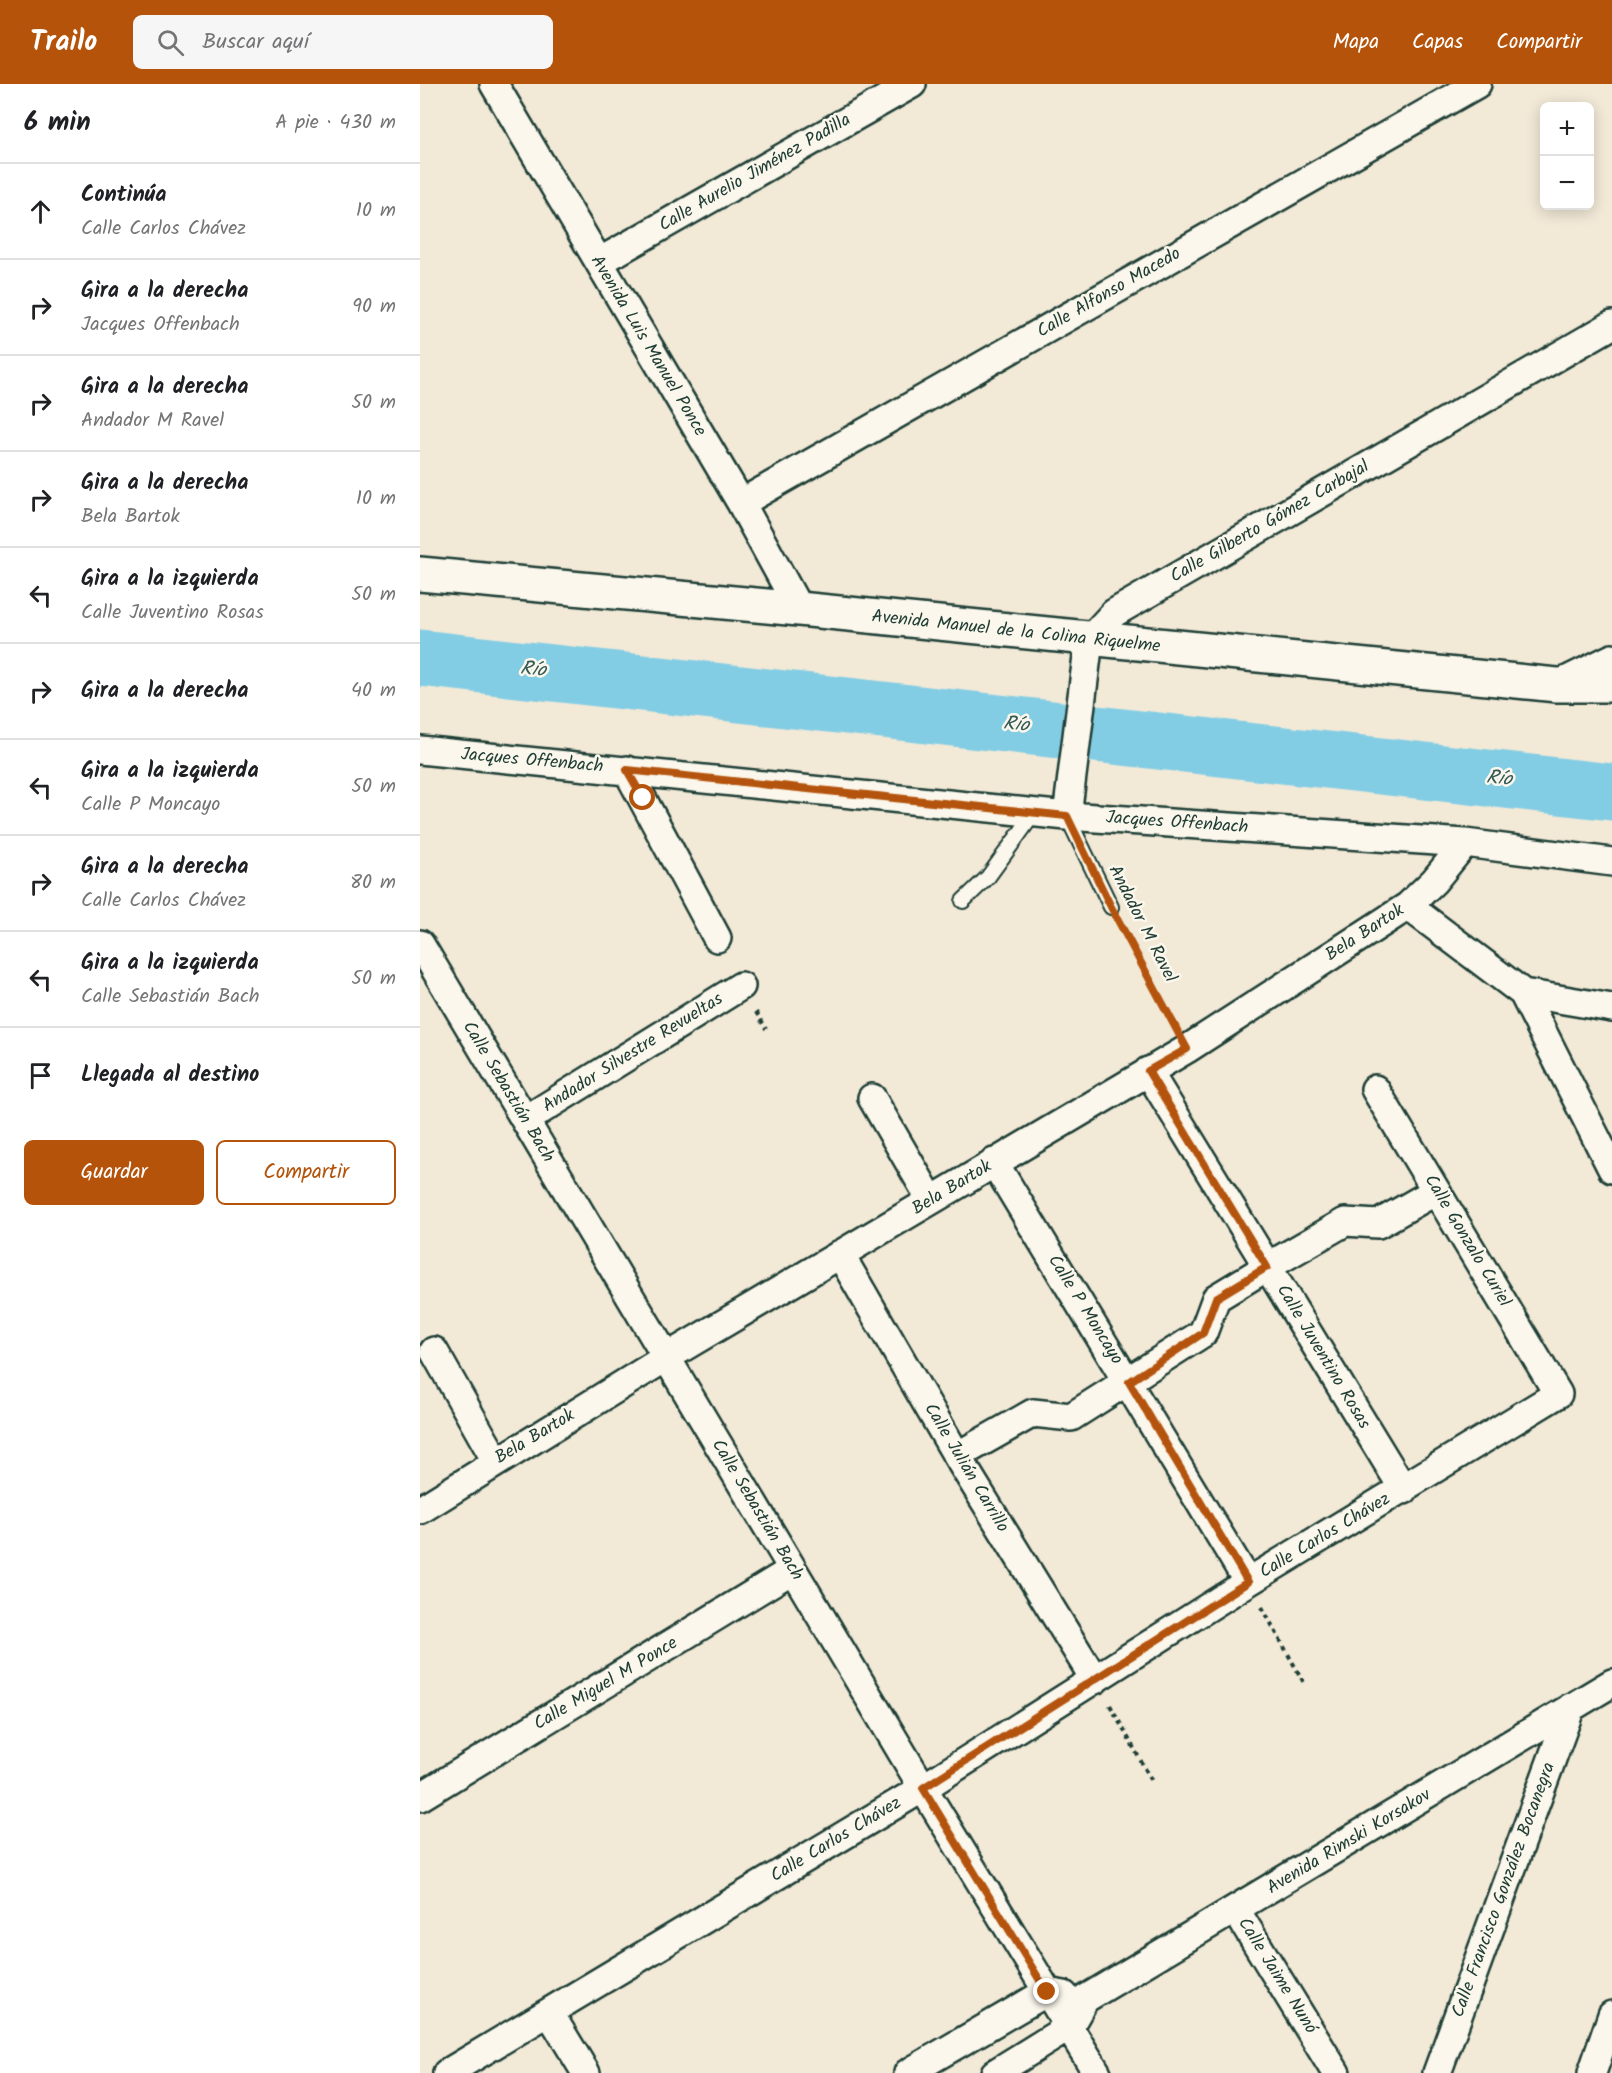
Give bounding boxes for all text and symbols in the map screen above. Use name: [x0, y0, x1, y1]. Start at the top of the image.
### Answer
search box: [133, 15, 553, 69]
text: Trailo: [30, 20, 97, 65]
text: Buscar aquí: [202, 25, 309, 60]
icon: search: [154, 26, 187, 59]
text: Mapa: [1333, 26, 1379, 59]
text: Capas: [1412, 26, 1463, 59]
text: Compartir: [1496, 26, 1582, 59]
text: 6 min: [24, 102, 91, 144]
map controls: [1540, 102, 1594, 210]
button: +: [1540, 102, 1594, 156]
street label: Calle Aurelio Jiménez Padilla: [654, 106, 856, 240]
text: A pie · 430 m: [275, 107, 396, 139]
button: −: [1540, 156, 1594, 210]
text: Continúa: [81, 178, 166, 213]
icon: ahead: [24, 195, 57, 228]
text: 10 m: [356, 195, 396, 227]
text: Calle Carlos Chávez: [81, 213, 246, 245]
street label: Calle Alfonso Macedo: [1032, 240, 1186, 346]
street label: Avenida Luis Manuel Ponce: [582, 250, 714, 442]
text: Gira a la derecha: [81, 274, 248, 309]
icon: right: [24, 291, 57, 324]
text: 90 m: [352, 291, 396, 323]
text: Jacques Offenbach: [81, 309, 240, 341]
text: Gira a la derecha: [81, 370, 248, 405]
icon: right: [24, 387, 57, 420]
text: 50 m: [351, 387, 396, 419]
text: Andador M Ravel: [81, 405, 224, 437]
street label: Calle Gilberto Gómez Carbajal: [1165, 453, 1376, 591]
text: Gira a la derecha: [81, 466, 248, 501]
icon: right: [24, 483, 57, 516]
text: 10 m: [356, 483, 396, 515]
text: Bela Bartok: [81, 501, 180, 533]
text: Gira a la izquierda: [81, 562, 259, 597]
icon: left: [24, 579, 57, 612]
text: 50 m: [351, 579, 396, 611]
text: Calle Juventino Rosas: [81, 597, 264, 629]
street label: Avenida Manuel de la Colina Riquelme: [870, 602, 1162, 662]
water label: Río: [519, 653, 549, 687]
text: Gira a la derecha: [81, 674, 248, 709]
icon: right: [24, 675, 57, 708]
text: 40 m: [351, 675, 396, 707]
water label: Río: [1002, 708, 1032, 742]
street label: Jacques Offenbach: [460, 740, 604, 782]
text: Gira a la izquierda: [81, 754, 259, 789]
water label: Río: [1485, 762, 1515, 796]
icon: left: [24, 771, 57, 804]
text: 50 m: [351, 771, 396, 803]
route start: [629, 784, 655, 810]
text: Calle P Moncayo: [81, 789, 220, 821]
street label: Jacques Offenbach: [1105, 804, 1249, 842]
text: Gira a la derecha: [81, 850, 248, 885]
street label: Andador M Ravel: [1100, 860, 1184, 988]
icon: right: [24, 867, 57, 900]
text: 80 m: [350, 867, 396, 899]
text: Calle Carlos Chávez: [81, 885, 246, 917]
street label: Bela Bartok: [1320, 896, 1411, 969]
text: Gira a la izquierda: [81, 946, 259, 981]
icon: left: [24, 963, 57, 996]
text: 50 m: [351, 963, 396, 995]
text: Calle Sebastián Bach: [81, 981, 260, 1013]
street label: Andador Silvestre Revueltas: [537, 985, 729, 1121]
street label: Calle Sebastián Bach: [454, 1016, 562, 1168]
text: Llegada al destino: [81, 1058, 259, 1093]
icon: arrive: [24, 1059, 57, 1092]
button: Guardar: [24, 1140, 204, 1205]
button: Compartir: [216, 1140, 396, 1205]
street label: Bela Bartok: [906, 1152, 998, 1223]
street label: Calle Gonzalo Curiel: [1416, 1169, 1518, 1313]
street label: Calle P Moncayo: [1039, 1249, 1131, 1371]
street label: Calle Juventino Rosas: [1268, 1279, 1378, 1435]
street label: Calle Julián Carrillo: [916, 1398, 1016, 1538]
street label: Bela Bartok: [489, 1401, 581, 1472]
street label: Calle Sebastián Bach: [703, 1434, 811, 1586]
street label: Calle Carlos Chávez: [1254, 1485, 1396, 1587]
street label: Calle Miguel M Ponce: [528, 1629, 684, 1739]
street label: Calle Francisco González Bocanegra: [1444, 1758, 1564, 2022]
street label: Avenida Rimski Korsakov: [1261, 1781, 1437, 1903]
street label: Calle Carlos Chávez: [765, 1789, 907, 1891]
street label: Calle Jaime Nunó: [1230, 1912, 1325, 2041]
route end: [1033, 1978, 1059, 2004]

